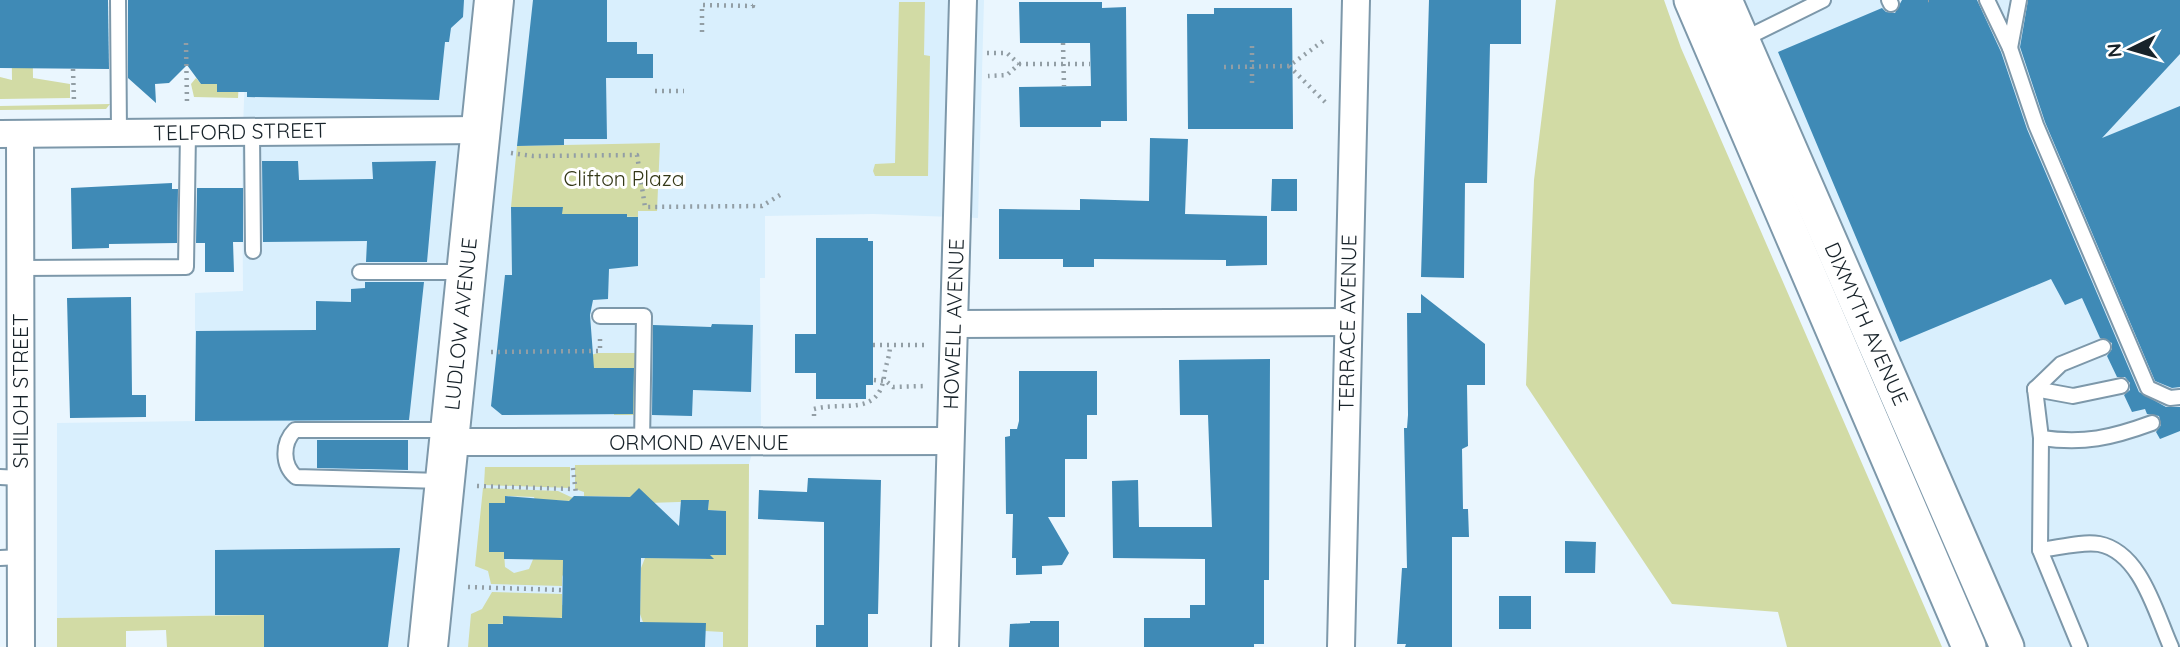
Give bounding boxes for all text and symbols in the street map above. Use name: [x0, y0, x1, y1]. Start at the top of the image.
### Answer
north arrow: [2096, 14, 2166, 84]
text: N: [2102, 42, 2127, 58]
street label: TELFORD STREET: [153, 116, 327, 146]
park label: Clifton Plaza: [563, 165, 685, 191]
street label: TERRACE AVENUE: [1332, 234, 1362, 412]
street label: LUDLOW AVENUE: [438, 236, 482, 412]
street label: HOWELL AVENUE: [937, 238, 969, 410]
street label: DIXMYTH AVENUE: [1819, 238, 1915, 409]
street label: SHILOH STREET: [7, 313, 33, 469]
street label: ORMOND AVENUE: [609, 429, 789, 455]

